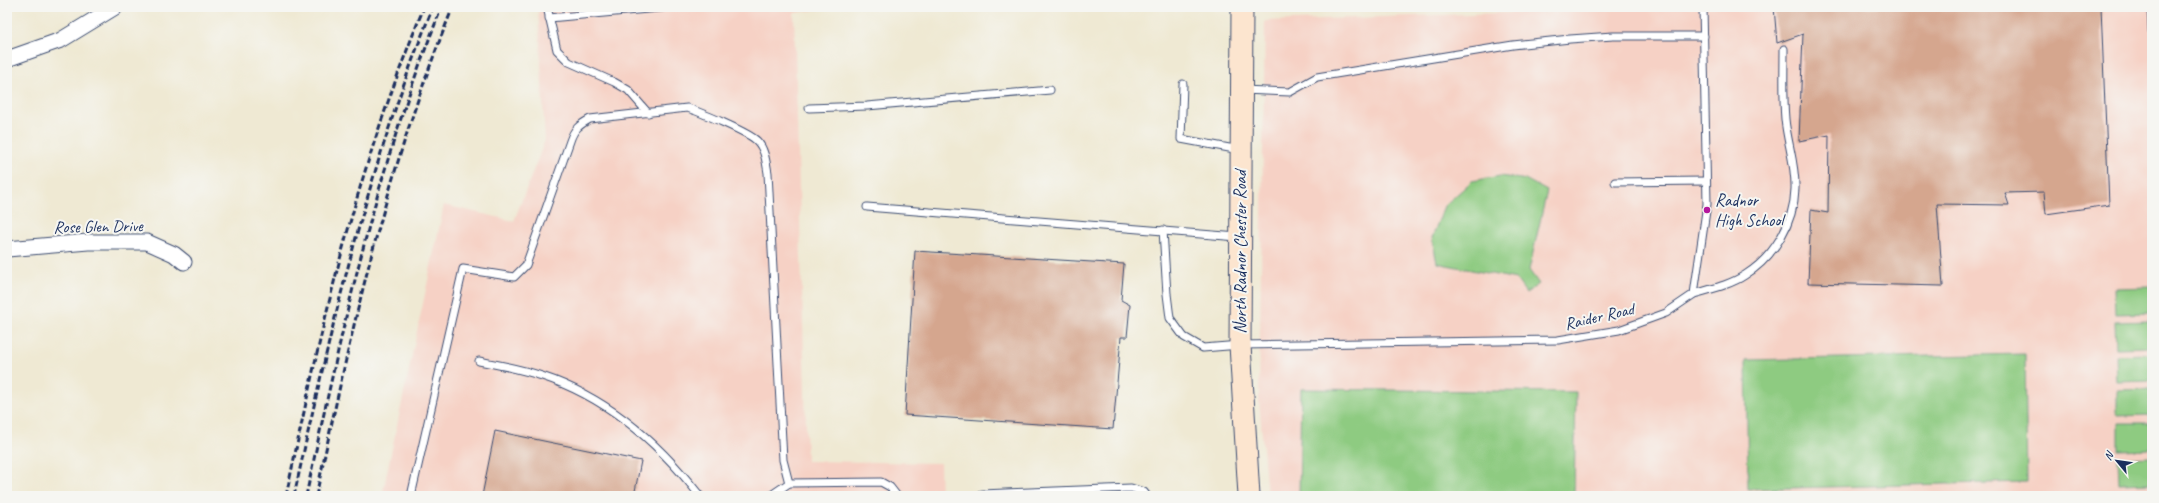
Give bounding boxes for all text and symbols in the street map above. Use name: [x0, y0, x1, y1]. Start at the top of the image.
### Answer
street label: North Radnor Chester Road: [1230, 167, 1251, 334]
place label: Radnor High School: [1715, 190, 1786, 231]
marker: Radnor High School: [1702, 205, 1712, 215]
street label: Rose Glen Drive: [53, 215, 144, 238]
street label: Raider Road: [1562, 298, 1638, 335]
north arrow: [2097, 441, 2137, 481]
text: N: [2100, 448, 2117, 463]

